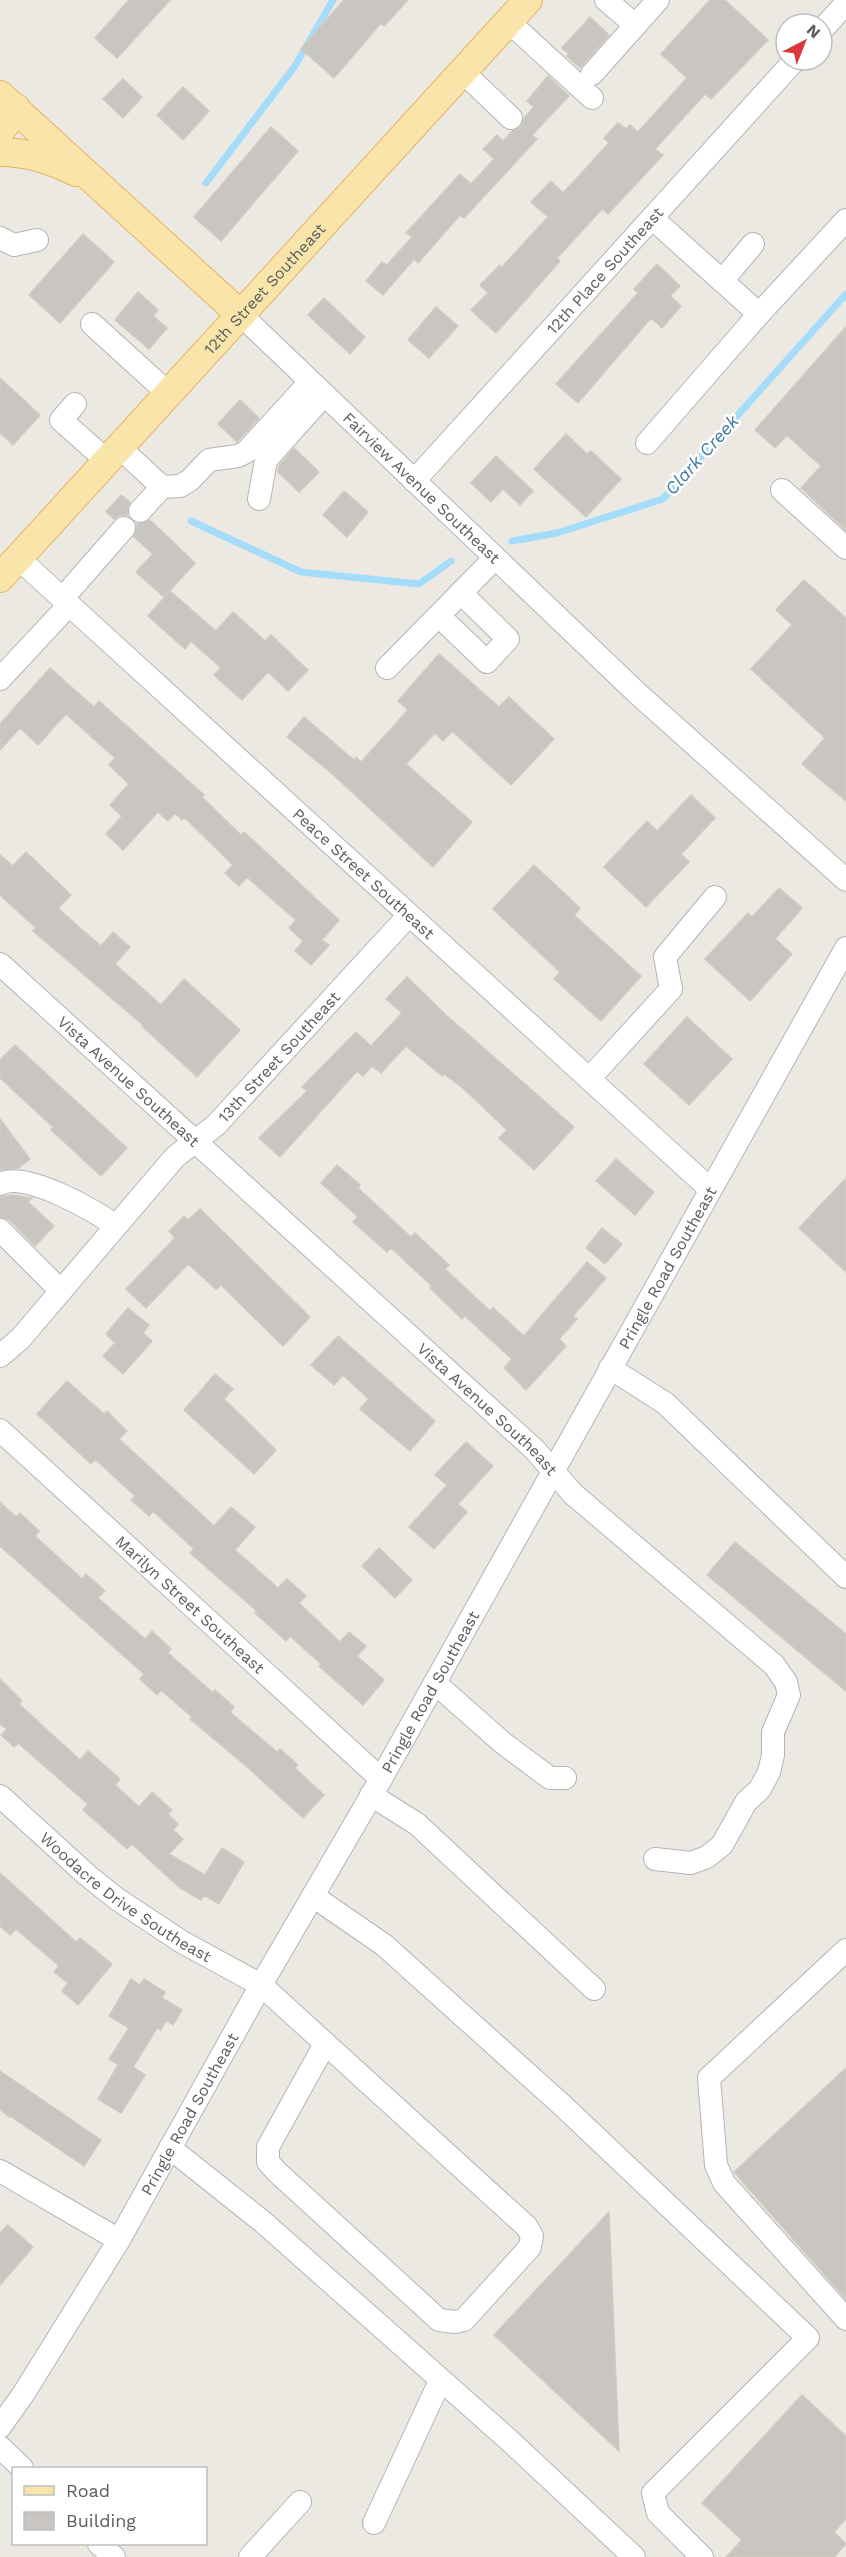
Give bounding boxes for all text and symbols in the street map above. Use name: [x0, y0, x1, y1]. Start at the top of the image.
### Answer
north arrow: [774, 12, 834, 72]
text: N: [803, 20, 824, 42]
street label: 12th Place Southeast: [543, 203, 667, 338]
street label: 12th Street Southeast: [200, 219, 330, 359]
street label: Fairview Avenue Southeast: [339, 409, 504, 568]
water label: Clark Creek: [660, 410, 744, 499]
street label: Peace Street Southeast: [289, 804, 438, 943]
street label: 13th Street Southeast: [214, 987, 344, 1127]
street label: Vista Avenue Southeast: [54, 1012, 204, 1151]
street label: Pringle Road Southeast: [615, 1183, 721, 1352]
street label: Vista Avenue Southeast: [413, 1339, 561, 1479]
street label: Marilyn Street Southeast: [112, 1532, 268, 1678]
street label: Pringle Road Southeast: [377, 1607, 483, 1776]
street label: Woodacre Drive Southeast: [36, 1828, 215, 1966]
street label: Pringle Road Southeast: [137, 2029, 243, 2199]
legend: [12, 2467, 207, 2545]
text: Road: [66, 2480, 110, 2501]
text: Building: [66, 2510, 136, 2531]

